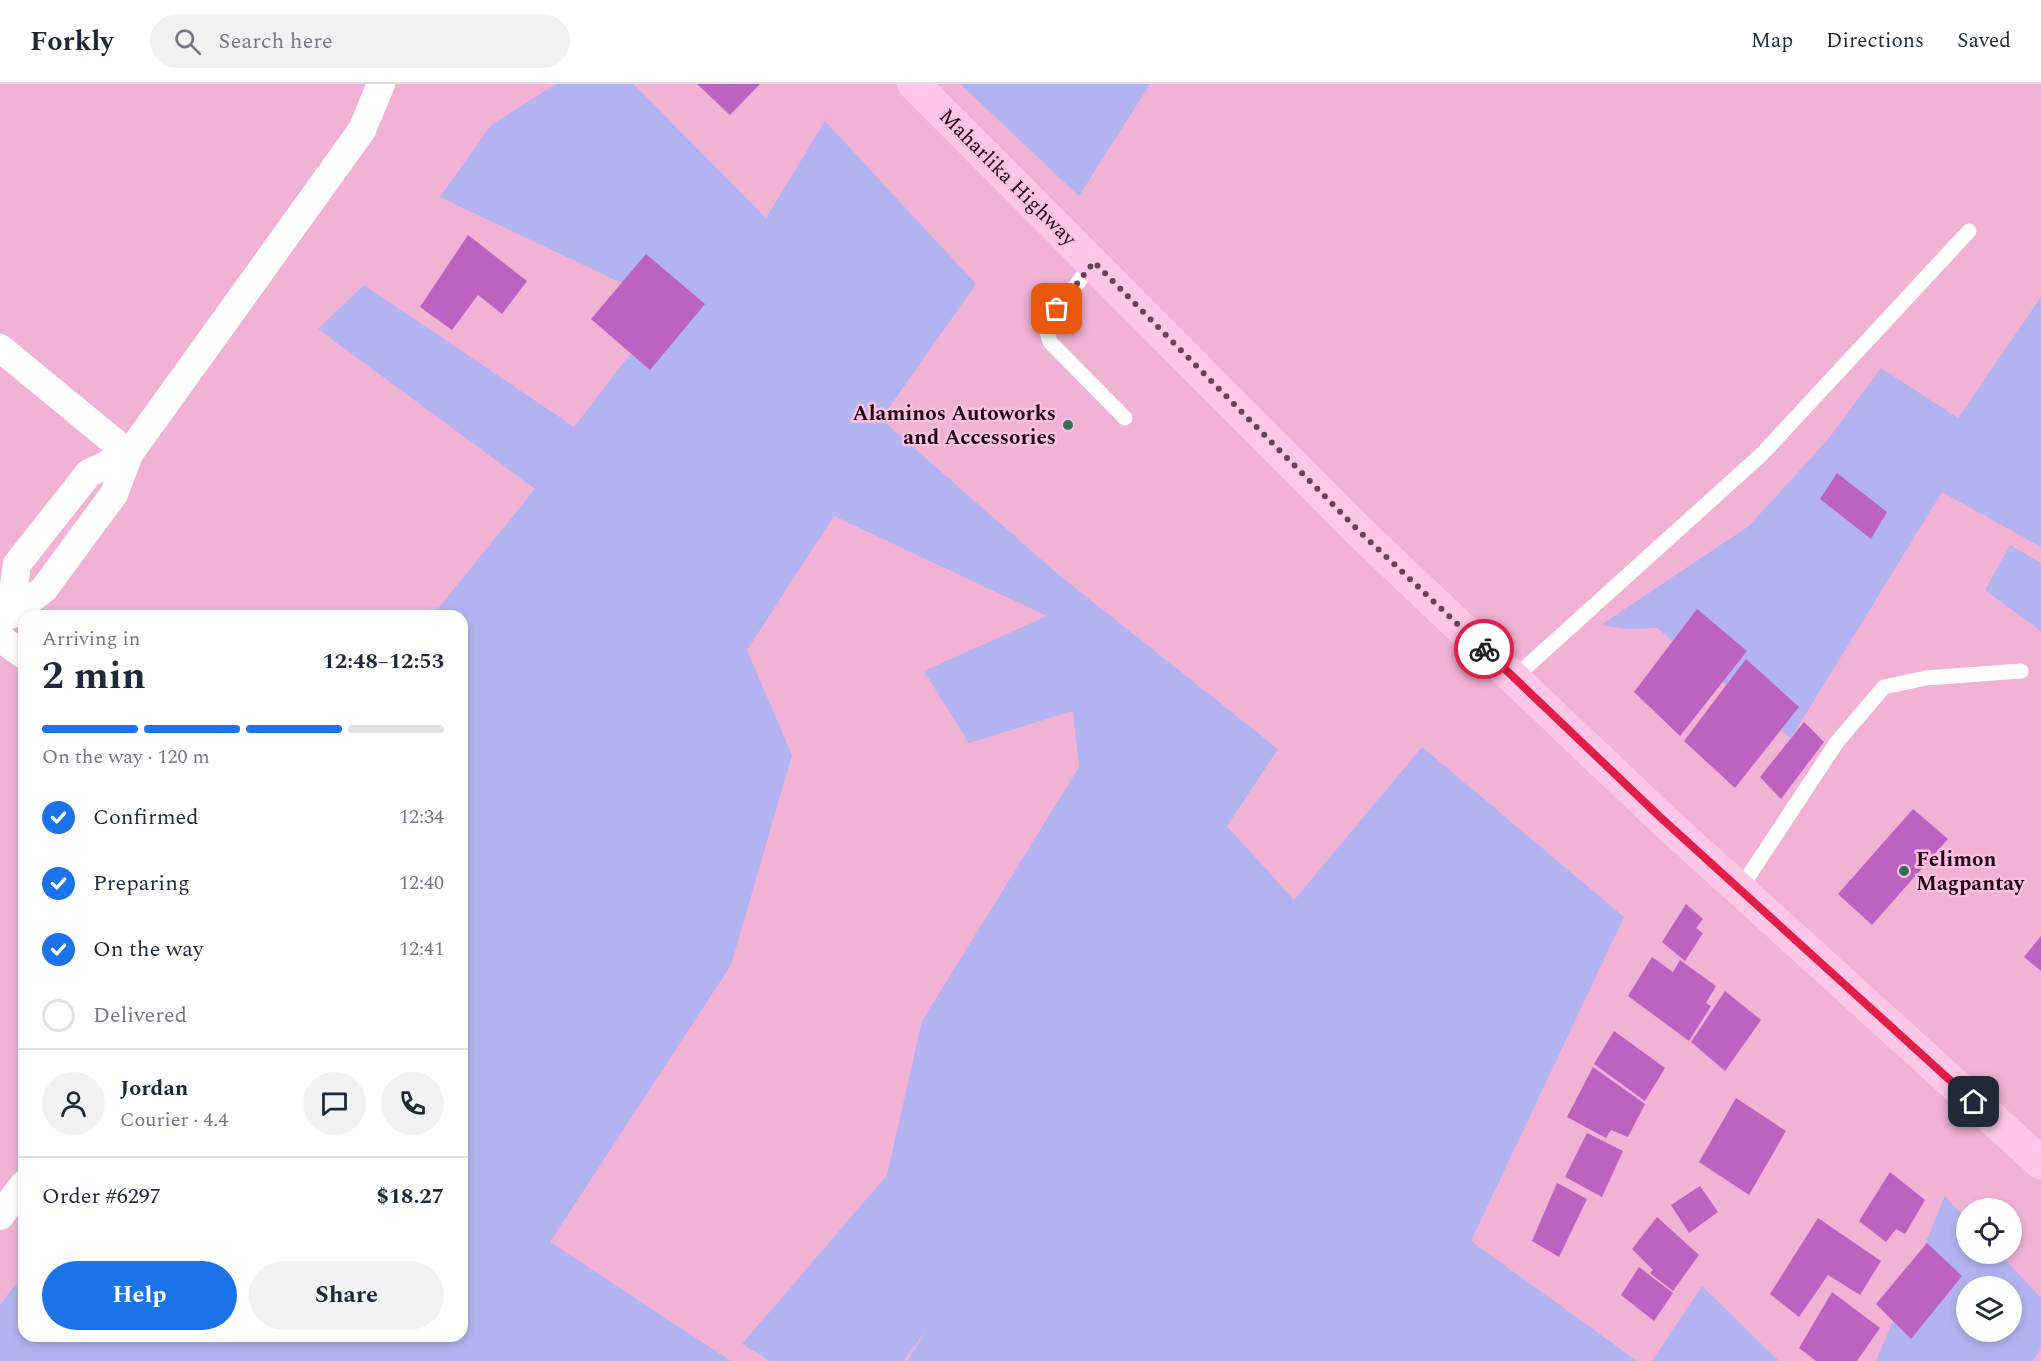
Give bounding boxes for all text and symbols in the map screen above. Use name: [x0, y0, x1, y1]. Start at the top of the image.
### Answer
search box: [150, 14, 570, 68]
text: Forkly: [30, 20, 114, 63]
icon: search: [171, 25, 204, 58]
text: Search here: [219, 25, 333, 58]
text: Map: [1751, 25, 1793, 57]
text: Directions: [1826, 25, 1924, 57]
text: Saved: [1957, 25, 2011, 57]
street label: Maharlika Highway: [931, 101, 1084, 255]
pin: [1031, 283, 1082, 334]
icon: bag: [1040, 292, 1073, 325]
place label: Alaminos Autoworks and Accessories: [853, 398, 1056, 454]
marker: Alaminos Autoworks and Accessories: [1061, 418, 1075, 432]
courier: [1454, 619, 1514, 679]
text: Arriving in: [42, 624, 140, 654]
icon: bike: [1468, 633, 1501, 666]
text: 12:48–12:53: [322, 645, 444, 678]
text: 2 min: [42, 647, 146, 706]
text: On the way · 120 m: [42, 742, 210, 772]
icon: check: [42, 801, 75, 834]
text: Confirmed: [93, 801, 199, 834]
text: 12:34: [399, 802, 444, 832]
place label: Felimon Magpantay: [1916, 844, 2025, 900]
marker: Felimon Magpantay: [1897, 864, 1911, 878]
icon: check: [42, 867, 75, 900]
text: Preparing: [93, 867, 190, 900]
text: 12:40: [399, 868, 444, 898]
icon: check: [42, 933, 75, 966]
text: On the way: [93, 933, 204, 966]
text: 12:41: [399, 934, 444, 964]
text: Delivered: [93, 999, 187, 1032]
button: person: [42, 1072, 105, 1135]
text: Jordan: [120, 1072, 188, 1105]
button: chat: [303, 1072, 366, 1135]
button: phone: [381, 1072, 444, 1135]
pin: [1948, 1076, 1999, 1127]
icon: home: [1957, 1085, 1990, 1118]
text: Courier · 4.4: [120, 1105, 228, 1135]
text: Order #6297: [42, 1180, 161, 1213]
text: $18.27: [376, 1180, 444, 1213]
map controls: [1956, 1198, 2022, 1342]
button: locate: [1956, 1198, 2022, 1264]
button: Help: [42, 1261, 237, 1330]
button: Share: [249, 1261, 444, 1330]
button: layers: [1956, 1276, 2022, 1342]

